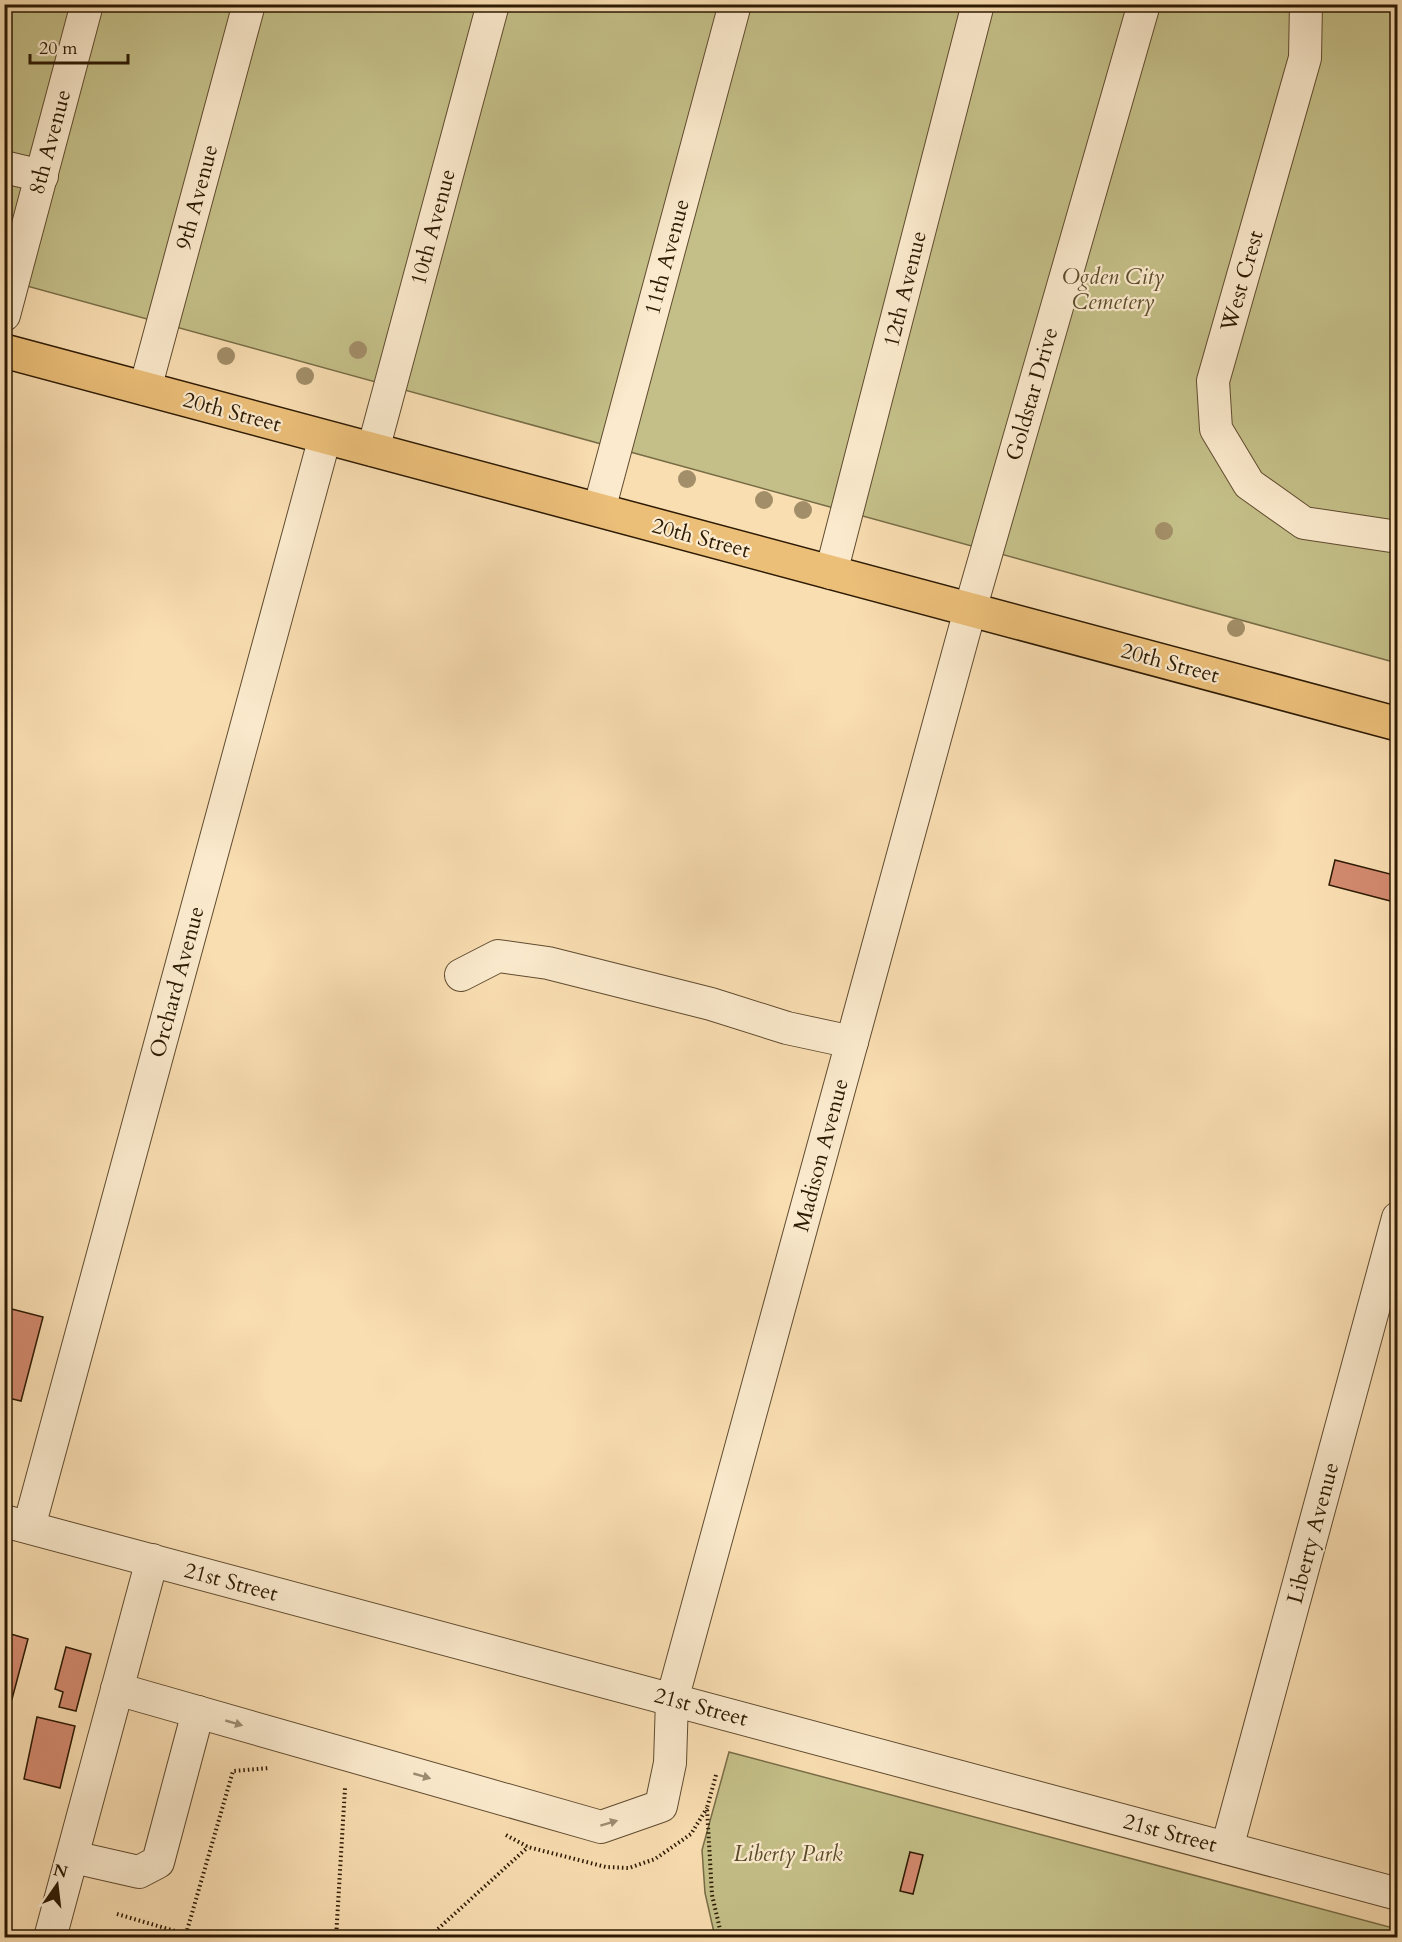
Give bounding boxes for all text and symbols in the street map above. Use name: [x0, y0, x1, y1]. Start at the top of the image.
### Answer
scale bar: [30, 27, 128, 65]
text: 20 m: [39, 36, 78, 61]
street label: 8th Avenue: [22, 86, 78, 198]
street label: 9th Avenue: [169, 141, 225, 253]
street label: 10th Avenue: [403, 166, 463, 288]
street label: 11th Avenue: [637, 196, 697, 318]
street label: West Crest: [1213, 227, 1271, 336]
street label: 12th Avenue: [876, 228, 934, 350]
park label: Ogden City Cemetery: [1062, 262, 1165, 317]
street label: Goldstar Drive: [999, 324, 1065, 464]
street label: 20th Street: [180, 385, 284, 439]
street label: 20th Street: [649, 511, 753, 565]
street label: 20th Street: [1118, 636, 1222, 690]
street label: Orchard Avenue: [142, 903, 212, 1061]
street label: Madison Avenue: [786, 1075, 856, 1235]
street label: Liberty Avenue: [1280, 1459, 1346, 1607]
street label: 21st Street: [181, 1555, 281, 1609]
street label: 21st Street: [651, 1680, 751, 1734]
one-way arrow: [225, 1718, 243, 1728]
one-way arrow: [413, 1772, 431, 1781]
street label: 21st Street: [1120, 1806, 1220, 1860]
one-way arrow: [600, 1818, 618, 1827]
park label: Liberty Park: [733, 1839, 843, 1869]
north arrow: [27, 1855, 87, 1915]
text: N: [51, 1859, 70, 1884]

